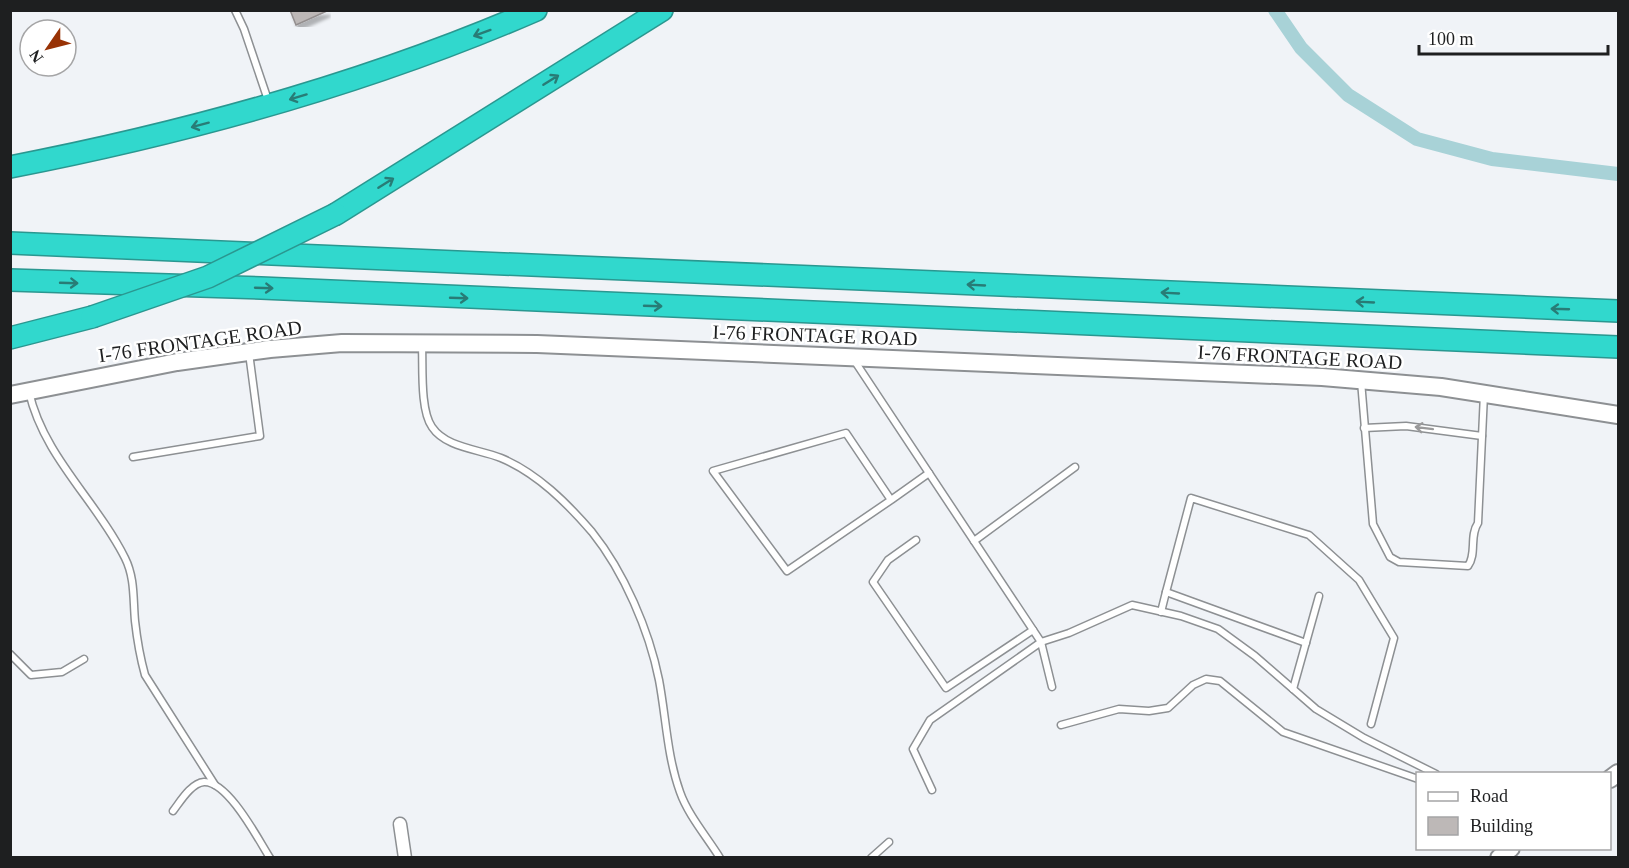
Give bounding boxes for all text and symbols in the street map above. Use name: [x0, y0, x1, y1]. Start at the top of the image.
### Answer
north arrow: [18, 18, 78, 78]
scale bar: [1419, 18, 1608, 56]
one-way arrow: [473, 28, 492, 39]
text: 100 m: [1428, 29, 1474, 49]
text: N: [26, 46, 46, 66]
one-way arrow: [542, 73, 559, 85]
one-way arrow: [289, 92, 308, 103]
one-way arrow: [190, 120, 209, 131]
one-way arrow: [377, 177, 394, 189]
one-way arrow: [58, 277, 78, 288]
one-way arrow: [966, 279, 986, 290]
one-way arrow: [253, 283, 273, 294]
one-way arrow: [1161, 288, 1181, 299]
one-way arrow: [448, 292, 468, 303]
one-way arrow: [1356, 297, 1376, 308]
one-way arrow: [643, 300, 663, 312]
one-way arrow: [1551, 303, 1571, 314]
street label: I-76 FRONTAGE ROAD: [97, 316, 303, 366]
street label: I-76 FRONTAGE ROAD: [712, 320, 918, 350]
street label: I-76 FRONTAGE ROAD: [1197, 341, 1403, 373]
one-way arrow: [1414, 423, 1434, 434]
legend: [1416, 772, 1611, 850]
text: Road: [1470, 786, 1508, 806]
text: Building: [1470, 816, 1533, 836]

